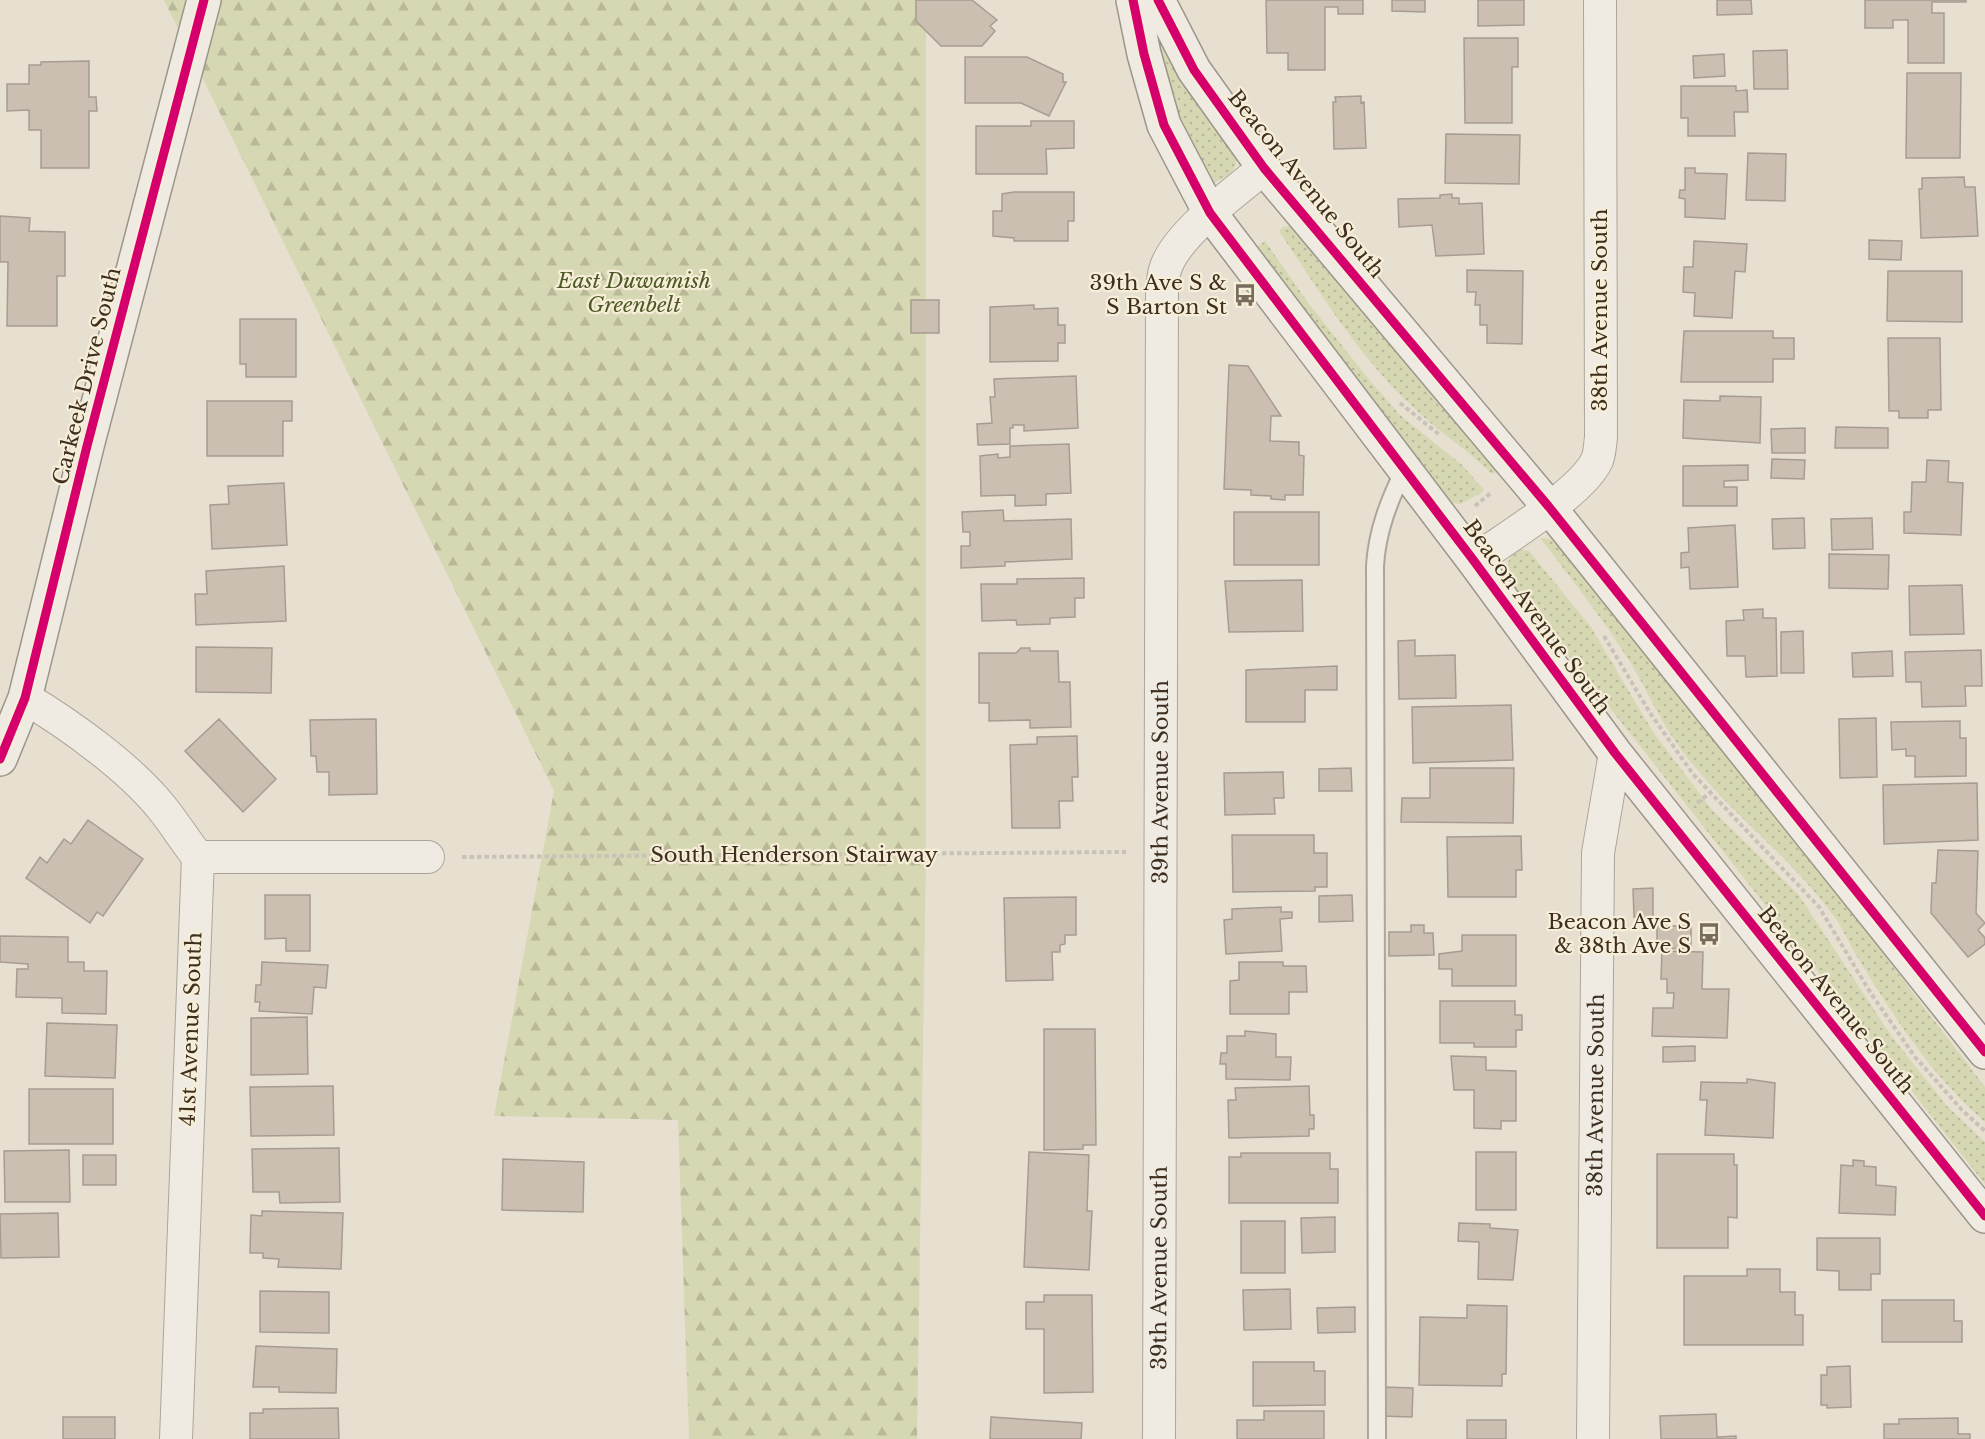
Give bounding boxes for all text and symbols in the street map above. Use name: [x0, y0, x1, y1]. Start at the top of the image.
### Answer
street label: Beacon Avenue South: [1222, 85, 1390, 283]
street label: 38th Avenue South: [1587, 209, 1613, 411]
street label: Carkeek Drive South: [47, 265, 127, 487]
park label: East Duwamish Greenbelt: [556, 268, 711, 318]
place label: 39th Ave S & S Barton St: [1090, 270, 1227, 320]
bus stop icon: 39th Ave S & S Barton St: [1232, 282, 1258, 308]
street label: Beacon Avenue South: [1458, 515, 1616, 719]
street label: 39th Avenue South: [1147, 680, 1174, 884]
street label: South Henderson Stairway: [650, 842, 938, 868]
street label: Beacon Avenue South: [1752, 901, 1920, 1099]
place label: Beacon Ave S & 38th Ave S: [1548, 909, 1691, 959]
bus stop icon: Beacon Ave S & 38th Ave S: [1696, 921, 1722, 947]
street label: 41st Avenue South: [175, 932, 207, 1126]
street label: 38th Avenue South: [1582, 993, 1610, 1197]
street label: 39th Avenue South: [1146, 1166, 1173, 1370]

